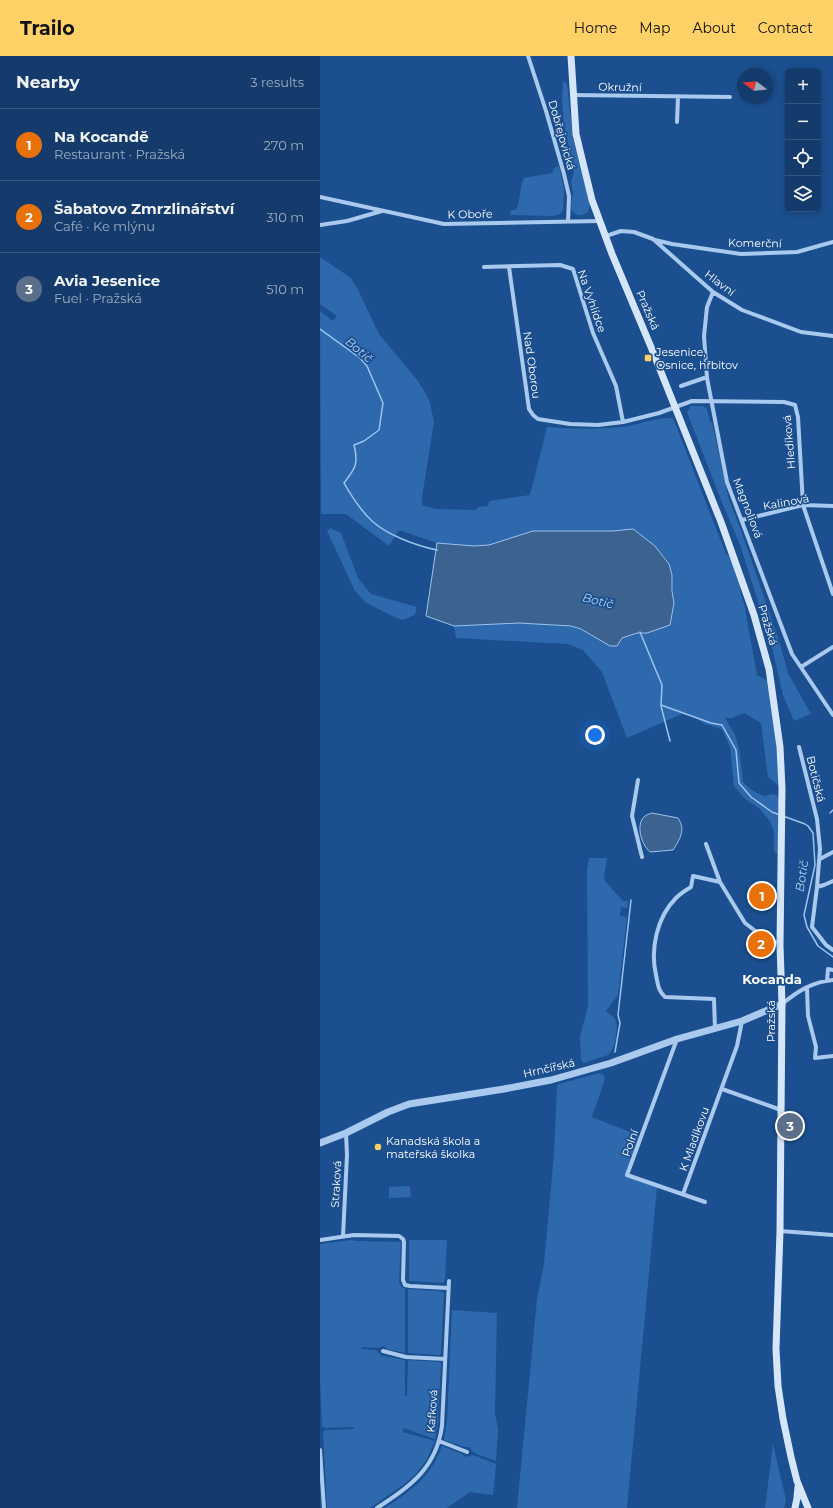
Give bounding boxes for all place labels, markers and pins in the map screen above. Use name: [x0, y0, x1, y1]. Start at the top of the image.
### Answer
place label: Jesenice, Osnice, hřbitov: [655, 345, 738, 372]
marker: Jesenice, Osnice, hřbitov: [643, 353, 653, 363]
pin: 1: [749, 881, 775, 911]
pin: 2: [748, 929, 774, 959]
pin: 3: [777, 1111, 803, 1141]
place label: Kanadská škola a mateřská školka: [386, 1134, 480, 1161]
marker: Kanadská škola a mateřská školka: [373, 1142, 383, 1152]

